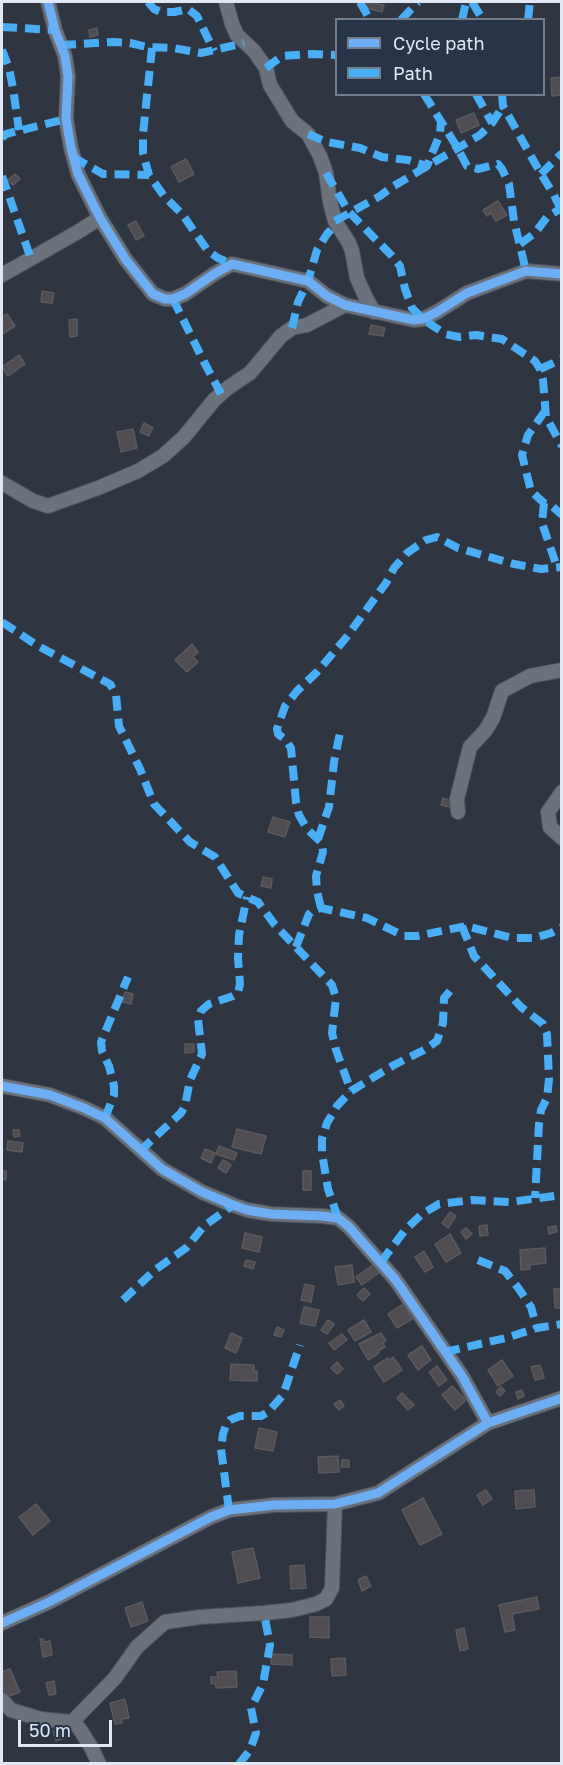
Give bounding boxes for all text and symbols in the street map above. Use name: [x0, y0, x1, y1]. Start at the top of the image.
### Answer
legend: [335, 18, 545, 96]
text: Cycle path: [393, 32, 485, 54]
text: Path: [393, 62, 433, 84]
scale bar: [21, 1708, 116, 1746]
text: 50 m: [29, 1719, 71, 1741]

